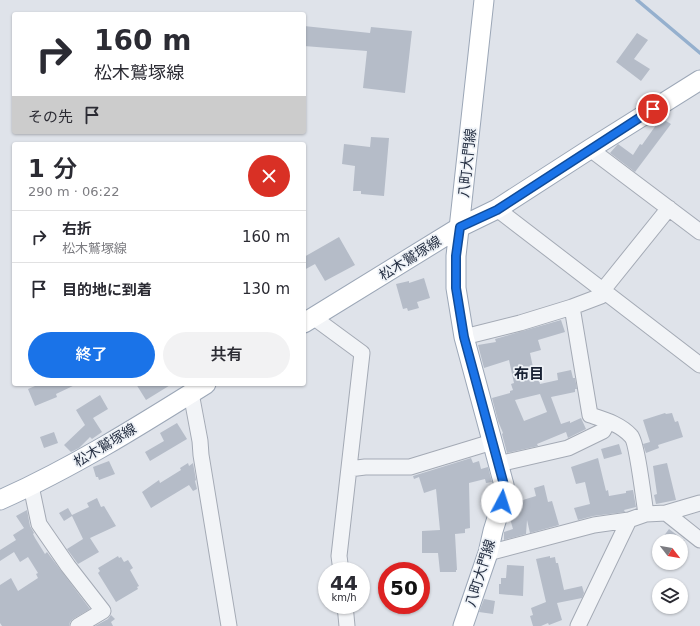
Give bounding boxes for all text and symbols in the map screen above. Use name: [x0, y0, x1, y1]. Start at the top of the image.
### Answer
text: 160 m: [94, 24, 191, 57]
icon: right: [28, 28, 80, 80]
text: 松木鷲塚線: [94, 62, 184, 83]
pin: [636, 92, 670, 126]
icon: arrive: [642, 98, 664, 120]
icon: arrive: [81, 104, 103, 126]
text: その先: [28, 108, 73, 126]
street label: 八町大門線: [455, 127, 479, 199]
text: 1 分: [28, 155, 77, 183]
button: close: [248, 155, 290, 197]
text: 290 m · 06:22: [28, 184, 119, 199]
text: 右折: [62, 220, 92, 238]
icon: right: [28, 226, 50, 248]
text: 160 m: [242, 228, 290, 246]
street label: 松木鷲塚線: [376, 233, 444, 283]
text: 松木鷲塚線: [62, 241, 127, 256]
icon: arrive: [28, 278, 50, 300]
text: 130 m: [242, 280, 290, 298]
text: 目的地に到着: [62, 281, 152, 299]
button: 終了: [28, 332, 155, 378]
button: 共有: [163, 332, 290, 378]
district label: 布目: [514, 365, 544, 383]
street label: 松木鷲塚線: [71, 420, 139, 470]
position arrow: [481, 481, 523, 523]
north arrow: [652, 534, 688, 570]
map controls: [652, 534, 688, 614]
street label: 八町大門線: [462, 537, 498, 609]
speed limit sign: 50: [378, 562, 430, 614]
text: 44: [330, 571, 358, 595]
button: layers: [652, 578, 688, 614]
text: km/h: [331, 592, 357, 603]

